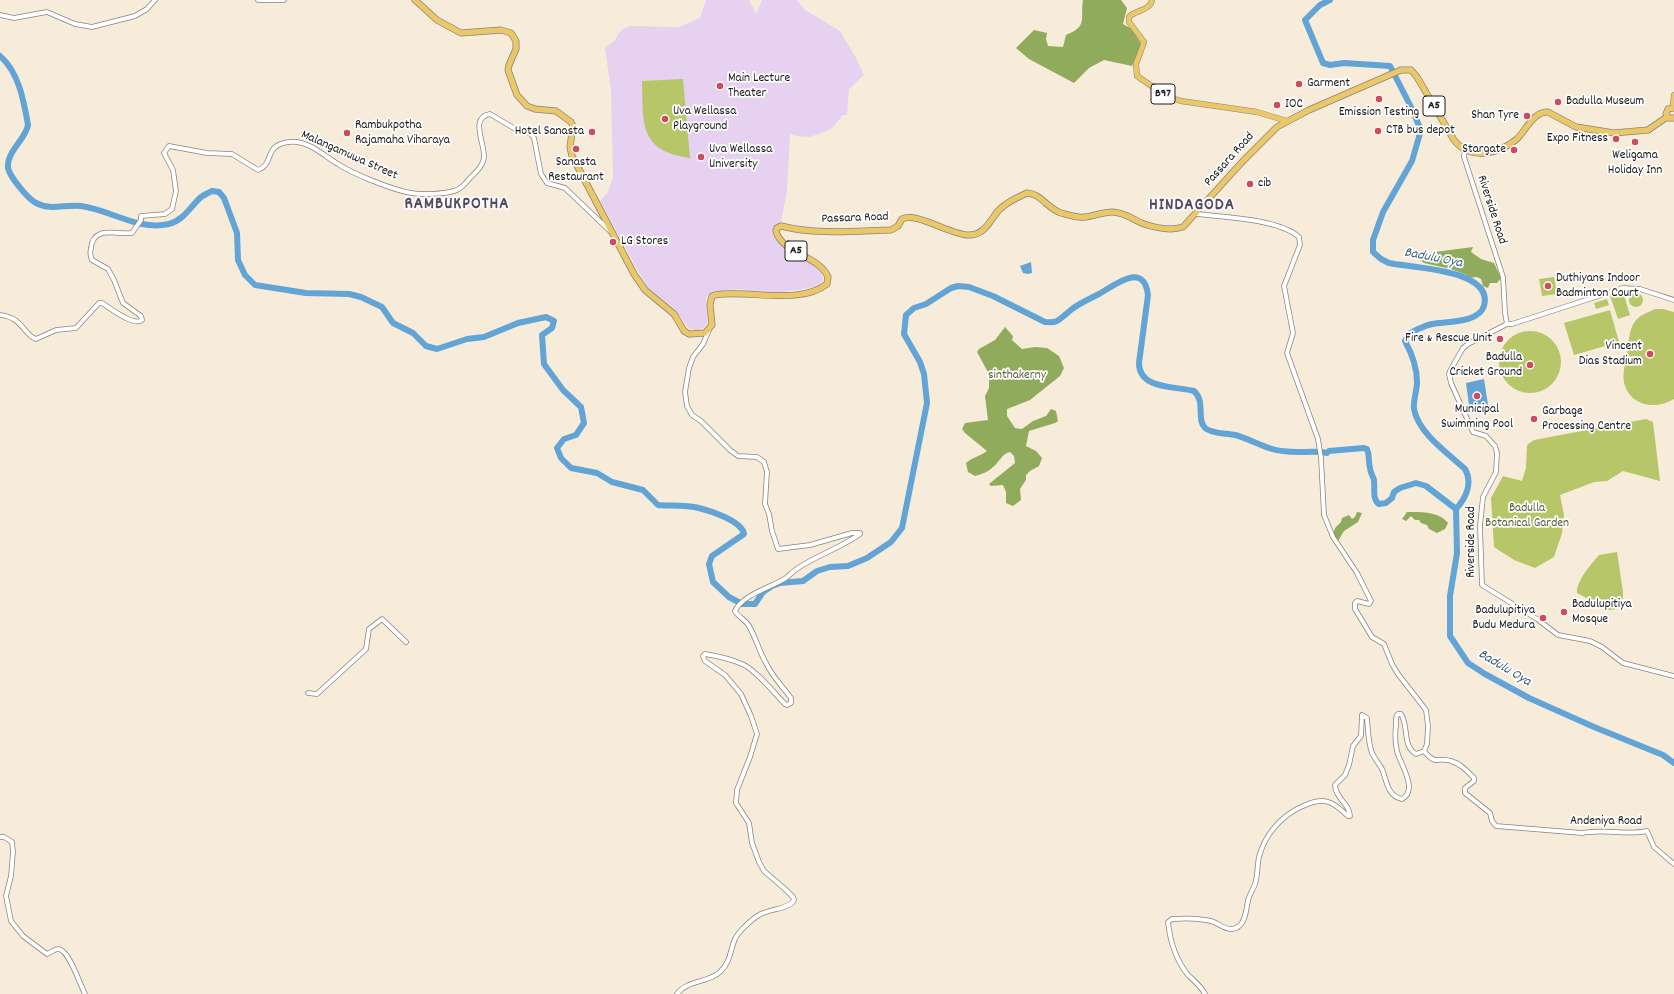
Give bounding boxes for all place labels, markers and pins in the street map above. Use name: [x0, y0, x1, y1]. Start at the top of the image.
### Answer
place label: Main Lecture Theater: [728, 71, 790, 102]
place label: Garment: [1307, 76, 1350, 92]
marker: Garment: [1294, 79, 1304, 89]
marker: Main Lecture Theater: [715, 81, 725, 91]
marker: Emission Testing: [1374, 94, 1384, 104]
place label: Badulla Museum: [1566, 94, 1644, 110]
place label: IOC: [1285, 97, 1303, 113]
marker: Badulla Museum: [1553, 97, 1563, 107]
marker: IOC: [1272, 100, 1282, 110]
place label: Uva Wellassa Playground: [673, 104, 736, 135]
place label: Emission Testing: [1339, 105, 1419, 121]
place label: Shan Tyre: [1471, 108, 1519, 124]
marker: Shan Tyre: [1522, 111, 1532, 121]
marker: Uva Wellassa Playground: [660, 114, 670, 124]
place label: Rambukpotha Rajamaha Viharaya: [355, 118, 450, 149]
place label: CTB bus depot: [1386, 123, 1455, 139]
place label: Hotel Sanasta: [515, 124, 584, 140]
marker: CTB bus depot: [1373, 126, 1383, 136]
marker: Hotel Sanasta: [587, 127, 597, 137]
marker: Rambukpotha Rajamaha Viharaya: [342, 128, 352, 138]
place label: Expo Fitness: [1547, 131, 1608, 147]
marker: Expo Fitness: [1611, 134, 1621, 144]
marker: Weligama Holiday Inn: [1630, 137, 1640, 147]
place label: Uva Wellassa University: [709, 142, 772, 173]
place label: Stargate: [1462, 142, 1506, 158]
marker: Sanasta Restaurant: [571, 144, 581, 154]
marker: Stargate: [1509, 145, 1519, 155]
place label: Weligama Holiday Inn: [1608, 148, 1662, 179]
marker: Uva Wellassa University: [696, 152, 706, 162]
place label: Sanasta Restaurant: [548, 155, 604, 186]
place label: cib: [1258, 176, 1271, 192]
marker: cib: [1245, 179, 1255, 189]
place label: LG Stores: [621, 234, 668, 250]
marker: LG Stores: [608, 237, 618, 247]
place label: Duthiyans Indoor Badminton Court: [1556, 271, 1640, 302]
marker: Duthiyans Indoor Badminton Court: [1543, 281, 1553, 291]
place label: Fire & Rescue Unit: [1405, 331, 1492, 347]
marker: Fire & Rescue Unit: [1495, 334, 1505, 344]
place label: Vincent Dias Stadium: [1579, 339, 1642, 370]
marker: Vincent Dias Stadium: [1645, 349, 1655, 359]
place label: Badulla Cricket Ground: [1449, 350, 1522, 381]
marker: Badulla Cricket Ground: [1525, 360, 1535, 370]
marker: Municipal Swimming Pool: [1472, 391, 1482, 401]
place label: Municipal Swimming Pool: [1441, 402, 1513, 433]
place label: Garbage Processing Centre: [1542, 404, 1631, 435]
marker: Garbage Processing Centre: [1529, 414, 1539, 424]
place label: Badulupitiya Mosque: [1572, 597, 1632, 628]
place label: Badulupitiya Budu Medura: [1473, 603, 1535, 634]
marker: Badulupitiya Mosque: [1559, 607, 1569, 617]
marker: Badulupitiya Budu Medura: [1538, 613, 1548, 623]

